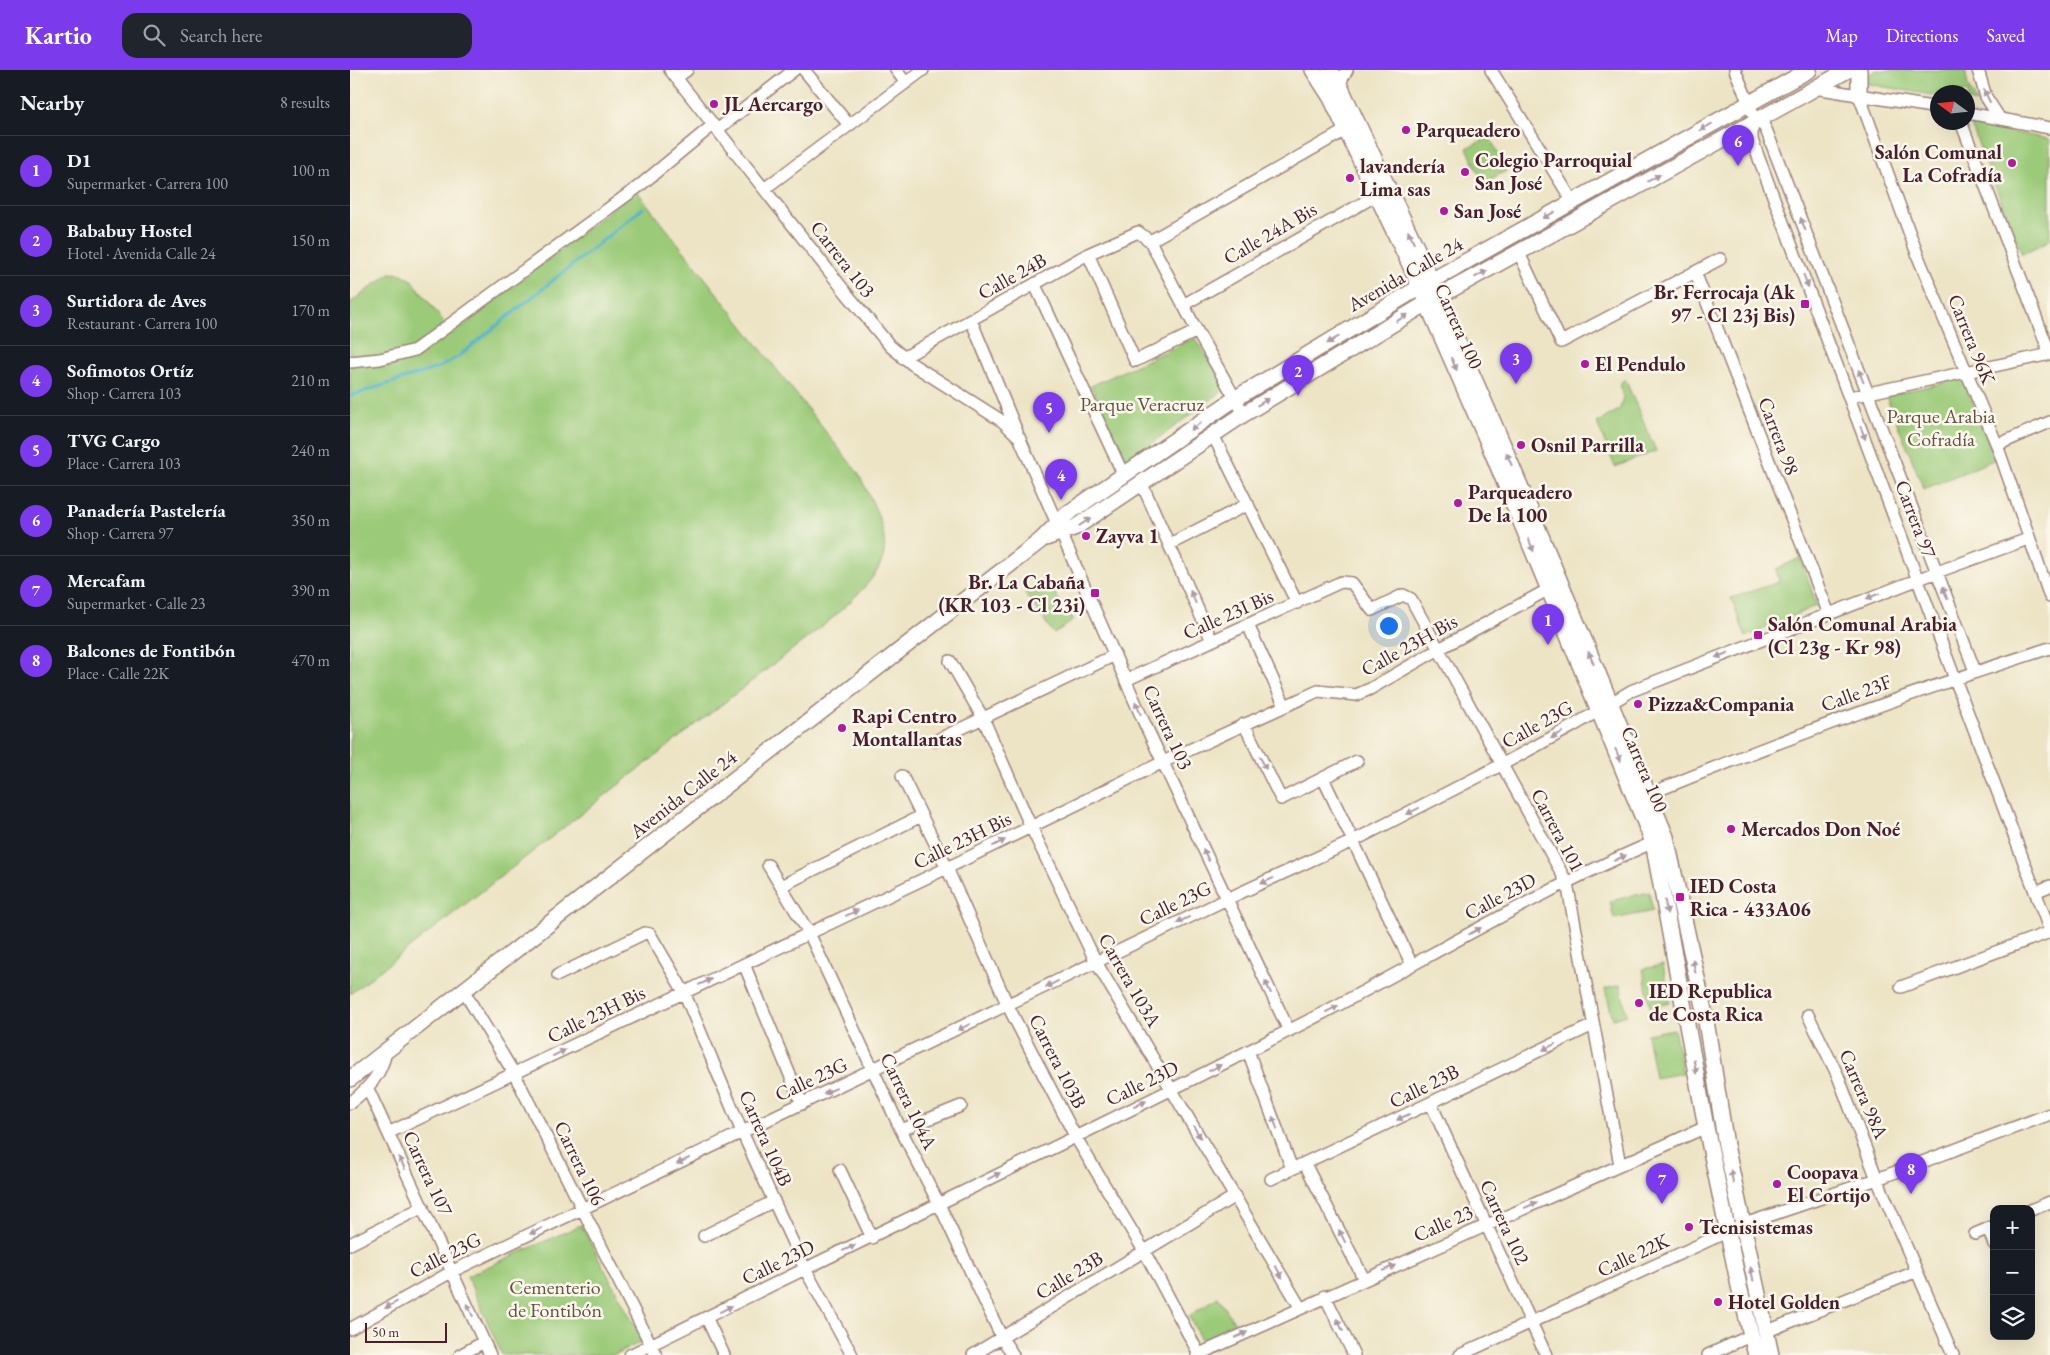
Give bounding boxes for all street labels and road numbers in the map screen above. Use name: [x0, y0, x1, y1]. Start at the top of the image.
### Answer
street label: Calle 24A Bis: [1219, 196, 1321, 270]
street label: Carrera 103: [805, 215, 881, 303]
street label: Avenida Calle 24: [1342, 230, 1468, 318]
street label: Calle 24B: [973, 247, 1051, 305]
street label: Carrera 100: [1429, 279, 1490, 373]
street label: Carrera 96K: [1942, 290, 2002, 388]
street label: Carrera 98: [1752, 393, 1806, 479]
street label: Carrera 97: [1889, 476, 1943, 562]
street label: Calle 23I Bis: [1179, 582, 1277, 646]
street label: Calle 23H Bis: [1356, 608, 1462, 682]
street label: Calle 23F: [1817, 668, 1895, 718]
street label: Carrera 103: [1137, 680, 1199, 774]
street label: Calle 23G: [1497, 694, 1577, 754]
street label: Carrera 100: [1615, 722, 1675, 816]
street label: Avenida Calle 24: [623, 744, 742, 845]
street label: Carrera 101: [1525, 784, 1591, 876]
street label: Calle 23H Bis: [909, 805, 1015, 875]
street label: Calle 23D: [1460, 866, 1540, 926]
street label: Calle 23G: [1135, 874, 1215, 932]
street label: Carrera 103A: [1093, 928, 1167, 1032]
street label: Calle 23H Bis: [543, 979, 649, 1049]
street label: Carrera 103B: [1023, 1009, 1093, 1113]
street label: Carrera 98A: [1833, 1045, 1895, 1143]
street label: Carrera 104A: [874, 1048, 944, 1154]
street label: Calle 23G: [770, 1051, 852, 1107]
street label: Calle 23D: [1101, 1054, 1183, 1112]
street label: Calle 23B: [1385, 1058, 1463, 1114]
street label: Carrera 104B: [733, 1086, 799, 1190]
street label: Carrera 106: [548, 1116, 612, 1210]
street label: Carrera 107: [397, 1126, 459, 1220]
street label: Carrera 102: [1474, 1175, 1536, 1269]
street label: Calle 23: [1409, 1198, 1477, 1248]
street label: Calle 23G: [405, 1226, 485, 1284]
street label: Calle 22K: [1593, 1227, 1673, 1283]
street label: Calle 23D: [737, 1233, 819, 1291]
street label: Calle 23B: [1030, 1245, 1108, 1305]

